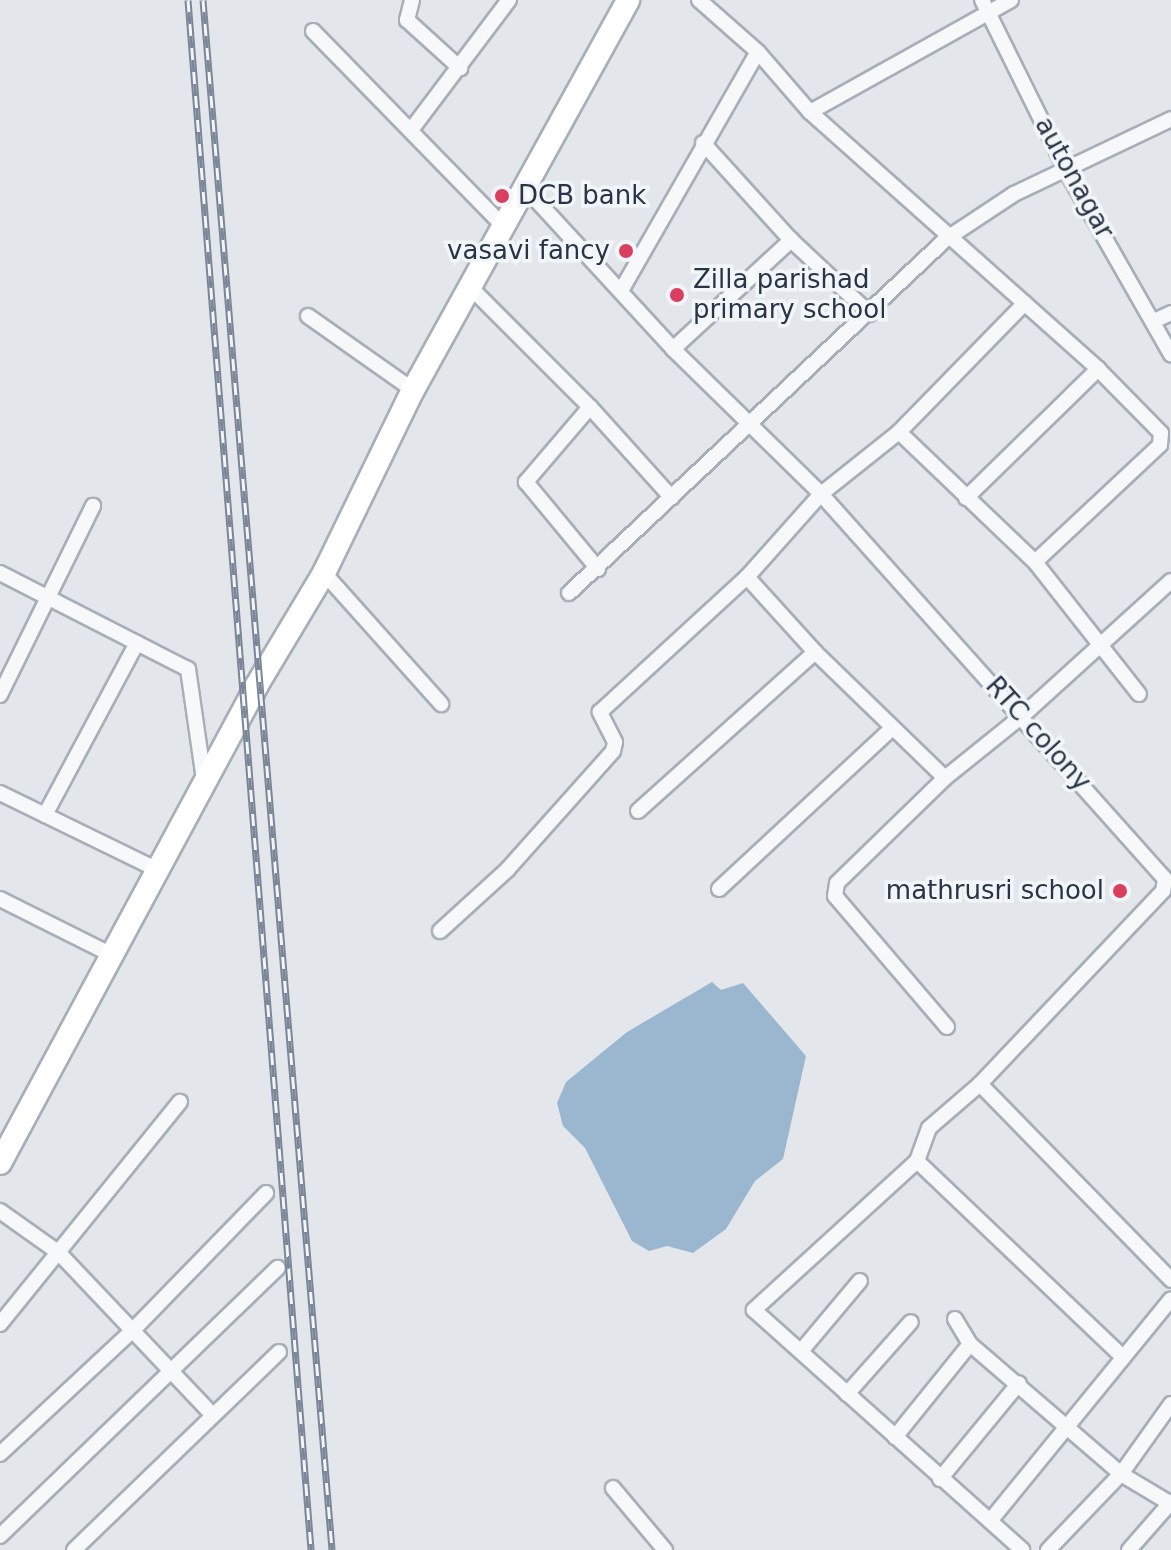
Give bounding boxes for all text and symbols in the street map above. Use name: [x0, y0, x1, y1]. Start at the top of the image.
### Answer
street label: autonagar: [1028, 112, 1120, 244]
place label: DCB bank: [518, 180, 646, 212]
marker: DCB bank: [493, 187, 511, 205]
place label: vasavi fancy: [447, 235, 610, 267]
marker: vasavi fancy: [617, 242, 635, 260]
place label: Zilla parishad primary school: [693, 264, 886, 326]
marker: Zilla parishad primary school: [668, 286, 686, 304]
street label: RTC colony: [979, 671, 1097, 797]
place label: mathrusri school: [886, 875, 1104, 907]
marker: mathrusri school: [1111, 882, 1129, 900]

